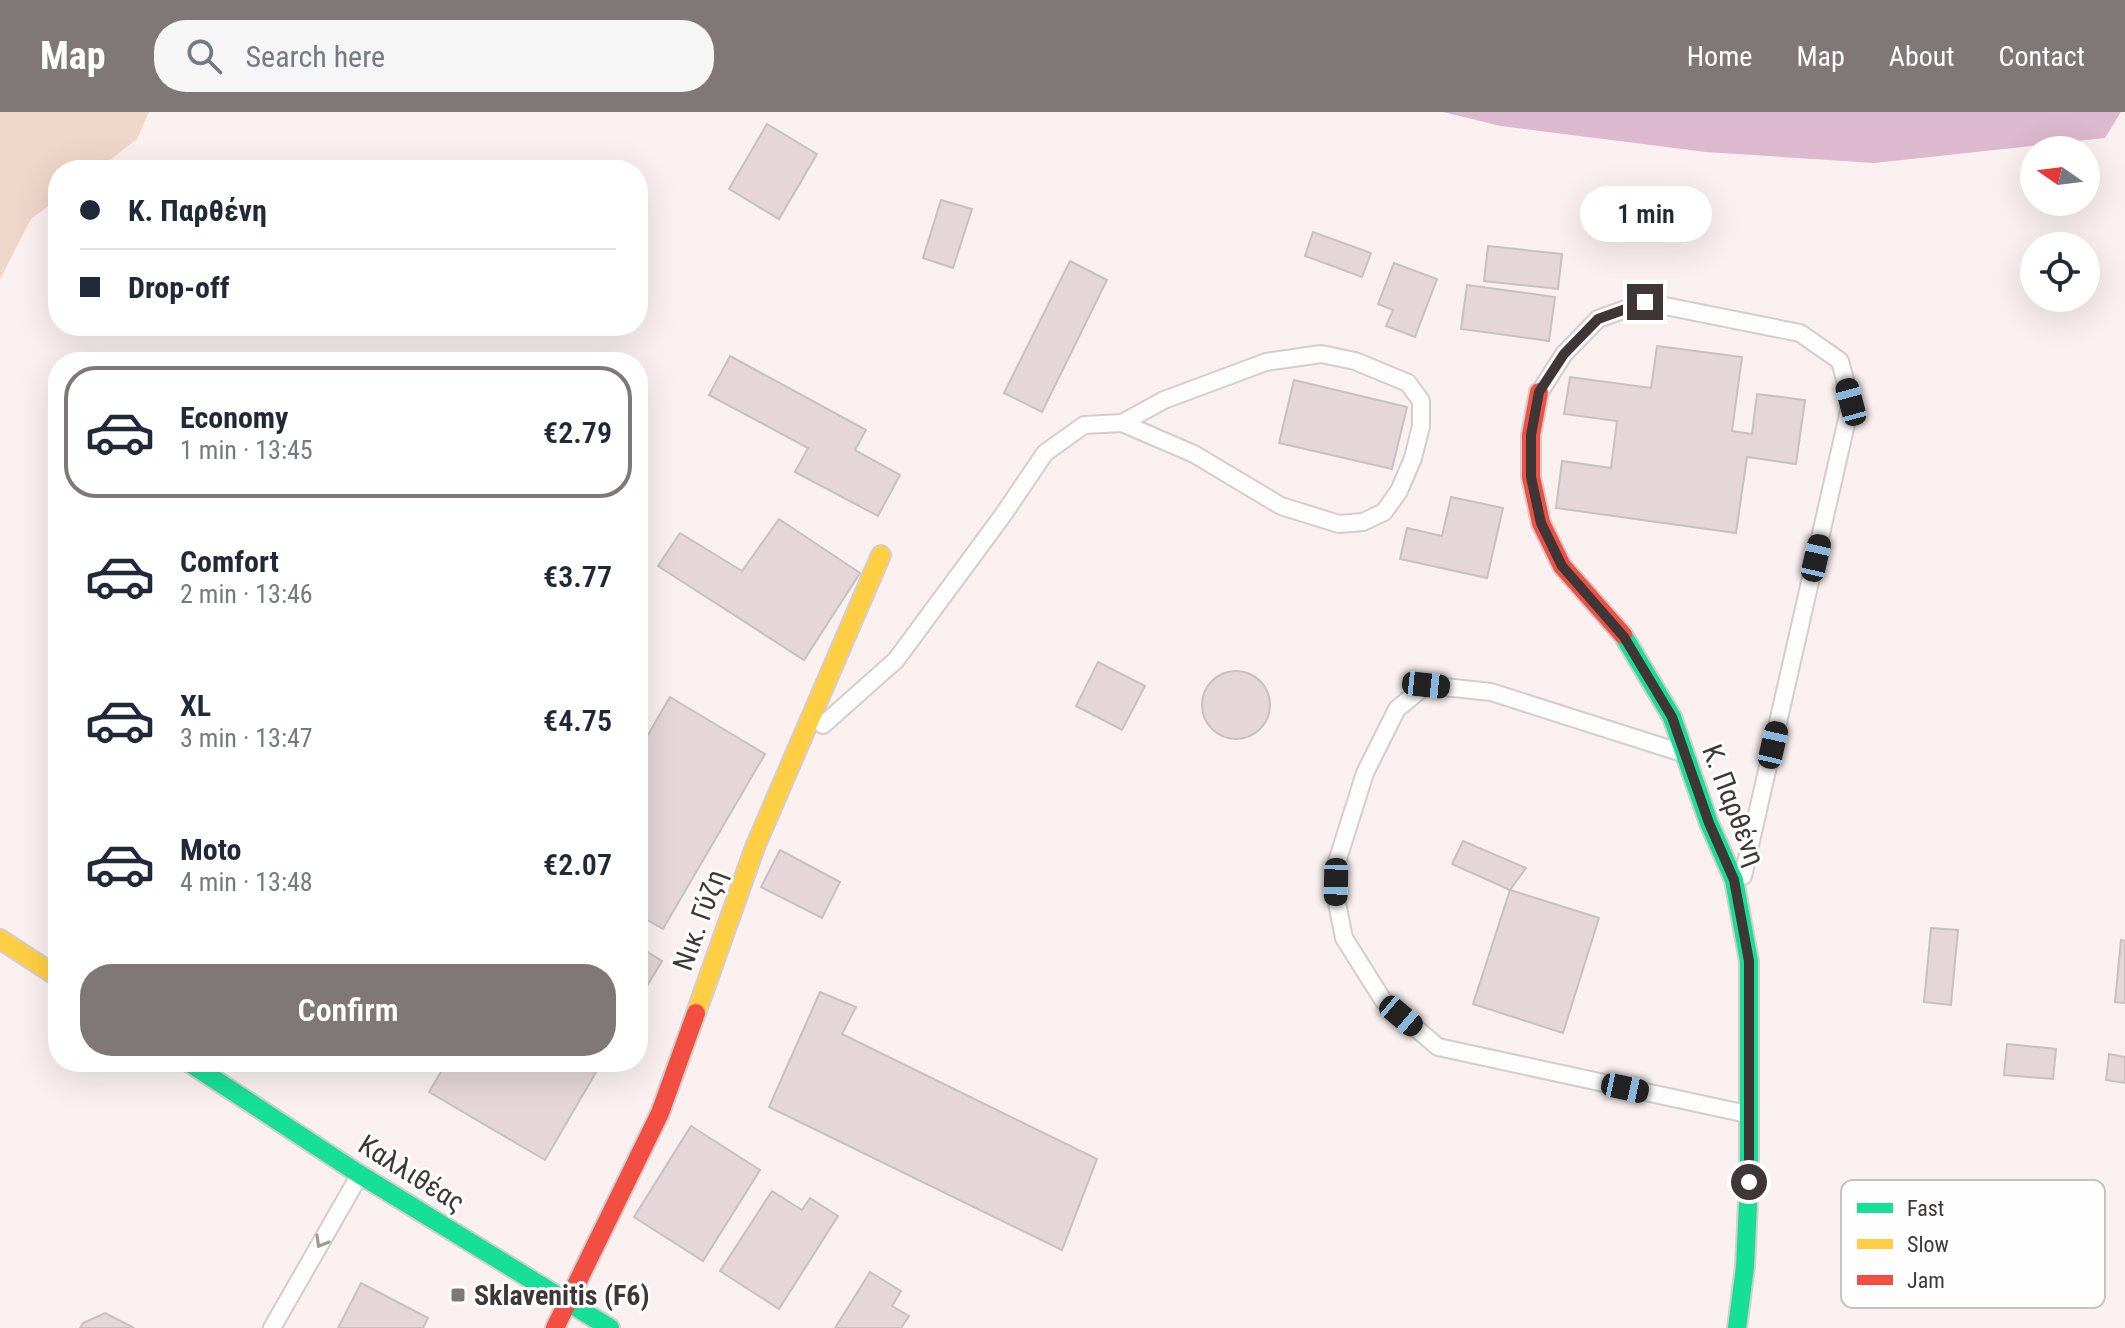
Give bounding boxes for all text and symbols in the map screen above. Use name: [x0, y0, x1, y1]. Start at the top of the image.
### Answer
search box: [154, 20, 714, 92]
text: Map: [40, 34, 106, 78]
icon: search: [182, 34, 226, 78]
text: Search here: [246, 39, 385, 74]
text: Home: [1687, 40, 1752, 73]
text: Map: [1796, 40, 1845, 73]
text: About: [1889, 40, 1955, 73]
text: Contact: [1999, 40, 2085, 73]
north arrow: [2020, 136, 2100, 216]
map controls: [2020, 136, 2100, 312]
callout: 1 min: [1579, 186, 1711, 242]
text: Κ. Παρθένη: [128, 193, 267, 228]
text: 1 min: [1617, 199, 1675, 229]
button: locate: [2020, 232, 2100, 312]
text: Drop-off: [128, 270, 230, 305]
route end: [1627, 284, 1663, 320]
car: [1833, 376, 1869, 428]
icon: car: [84, 396, 156, 468]
text: Economy: [180, 400, 288, 435]
text: €2.79: [543, 415, 612, 450]
text: 1 min · 13:45: [180, 435, 313, 465]
car: [1799, 532, 1833, 584]
icon: car: [84, 540, 156, 612]
text: Comfort: [180, 544, 279, 579]
text: €3.77: [543, 559, 612, 594]
text: 2 min · 13:46: [180, 579, 313, 609]
car: [1401, 671, 1451, 699]
icon: car: [84, 684, 156, 756]
text: XL: [180, 688, 211, 723]
text: €4.75: [543, 703, 612, 738]
car: [1756, 719, 1790, 771]
text: 3 min · 13:47: [180, 723, 313, 753]
street label: Κ. Παρθένη: [1695, 740, 1772, 871]
icon: car: [84, 828, 156, 900]
text: Moto: [180, 832, 241, 867]
text: €2.07: [543, 847, 612, 882]
car: [1324, 858, 1348, 906]
street label: Νικ. Γύζη: [666, 865, 733, 975]
text: 4 min · 13:48: [180, 867, 313, 897]
button: Confirm: [80, 964, 616, 1056]
car: [1375, 991, 1427, 1041]
car: [1599, 1071, 1651, 1105]
street label: Καλλιθέας: [353, 1128, 471, 1219]
route start: [1731, 1164, 1767, 1200]
legend: [1841, 1180, 2105, 1308]
text: Fast: [1907, 1196, 1944, 1221]
text: Slow: [1907, 1232, 1949, 1257]
one-way arrow: [315, 1233, 331, 1248]
text: Jam: [1907, 1268, 1945, 1293]
place label: Sklavenitis (F6): [474, 1279, 650, 1312]
marker: Sklavenitis (F6): [449, 1286, 467, 1304]

